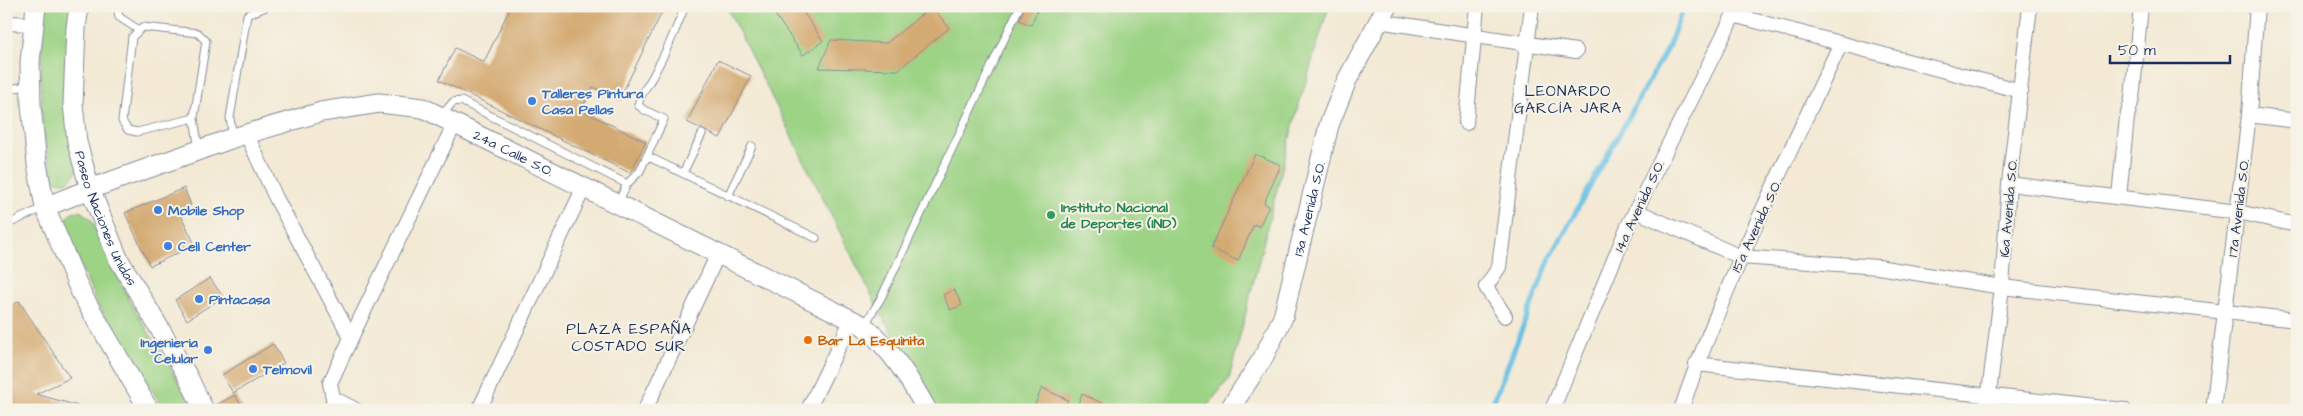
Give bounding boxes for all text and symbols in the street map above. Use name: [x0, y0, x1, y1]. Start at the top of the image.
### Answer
scale bar: [2110, 32, 2230, 64]
text: 50 m: [2118, 40, 2156, 61]
district label: LEONARDO GARCÍA JARA: [1514, 81, 1622, 119]
place label: Talleres Pintura Casa Pellas: [541, 84, 644, 120]
marker: Talleres Pintura Casa Pellas: [526, 95, 538, 107]
street label: 24a Calle S.O.: [470, 125, 557, 182]
street label: Paseo Naciones Unidas: [69, 149, 141, 290]
street label: 14a Avenida S.O.: [1610, 157, 1670, 256]
street label: 16a Avenida S.O.: [1995, 158, 2023, 258]
street label: 17a Avenida S.O.: [2223, 158, 2255, 258]
street label: 13a Avenida S.O.: [1289, 160, 1331, 258]
street label: 15a Avenida S.O.: [1727, 177, 1787, 276]
place label: Instituto Nacional de Deportes (IND): [1060, 198, 1176, 234]
place label: Mobile Shop: [168, 201, 245, 221]
marker: Mobile Shop: [152, 204, 164, 216]
marker: Instituto Nacional de Deportes (IND): [1045, 209, 1057, 221]
place label: Cell Center: [178, 237, 251, 257]
marker: Cell Center: [162, 240, 174, 252]
place label: Pintacasa: [209, 290, 271, 310]
marker: Pintacasa: [193, 293, 205, 305]
district label: PLAZA ESPAÑA COSTADO SUR: [566, 319, 692, 357]
place label: Bar La Esquinita: [818, 331, 925, 351]
place label: Ingenieria Celular: [140, 333, 199, 369]
marker: Bar La Esquinita: [802, 334, 814, 346]
marker: Ingenieria Celular: [202, 344, 214, 356]
place label: Telmovil: [262, 360, 313, 380]
marker: Telmovil: [247, 363, 259, 375]

